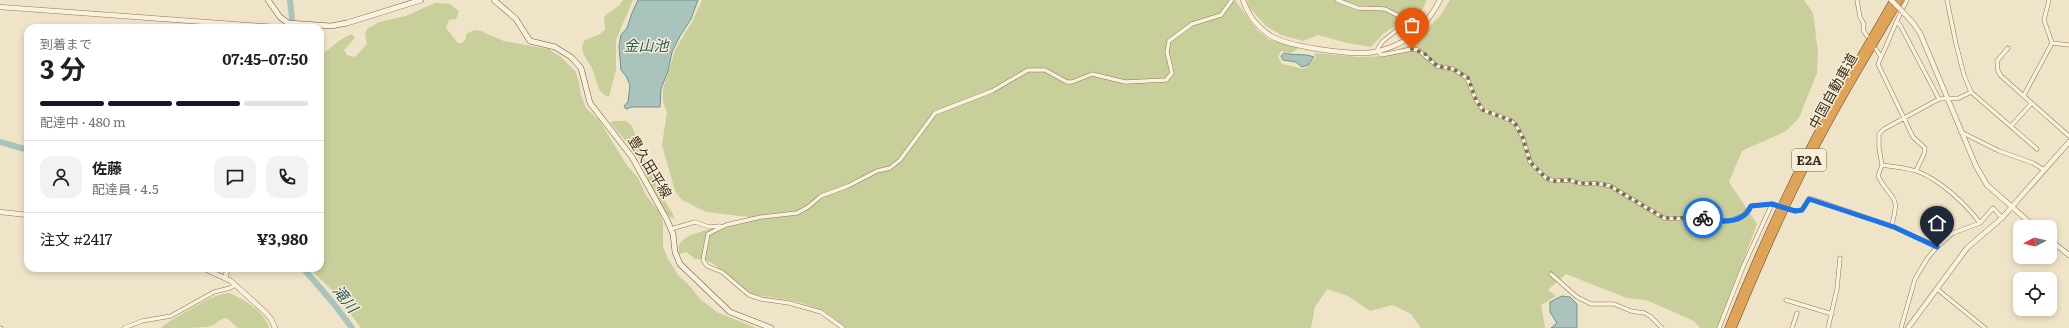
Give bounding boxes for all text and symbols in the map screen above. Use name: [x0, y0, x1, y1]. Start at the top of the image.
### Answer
pin: [1395, 8, 1429, 49]
icon: bag: [1401, 14, 1423, 36]
water label: 金山池: [623, 33, 670, 56]
text: 到着まで: [40, 34, 92, 53]
text: 07:45–07:50: [222, 47, 308, 70]
text: 3 分: [40, 48, 86, 87]
street label: 中国自動車道: [1803, 49, 1861, 132]
text: 配達中 · 480 m: [40, 112, 126, 131]
street label: 豊久田平線: [624, 131, 677, 202]
road number: E2A: [1792, 149, 1826, 171]
button: person: [40, 156, 82, 198]
text: 佐藤: [92, 156, 122, 179]
button: chat: [214, 156, 256, 198]
button: phone: [266, 156, 308, 198]
text: 配達員 · 4.5: [92, 179, 159, 198]
courier: [1683, 198, 1723, 238]
pin: [1920, 206, 1954, 247]
icon: bike: [1692, 207, 1714, 229]
icon: home: [1926, 212, 1948, 234]
north arrow: [2013, 220, 2057, 264]
map controls: [2013, 220, 2057, 316]
text: 注文 #2417: [40, 227, 112, 250]
text: ¥3,980: [257, 227, 308, 250]
button: locate: [2013, 272, 2057, 316]
water label: 滝川: [328, 279, 366, 318]

